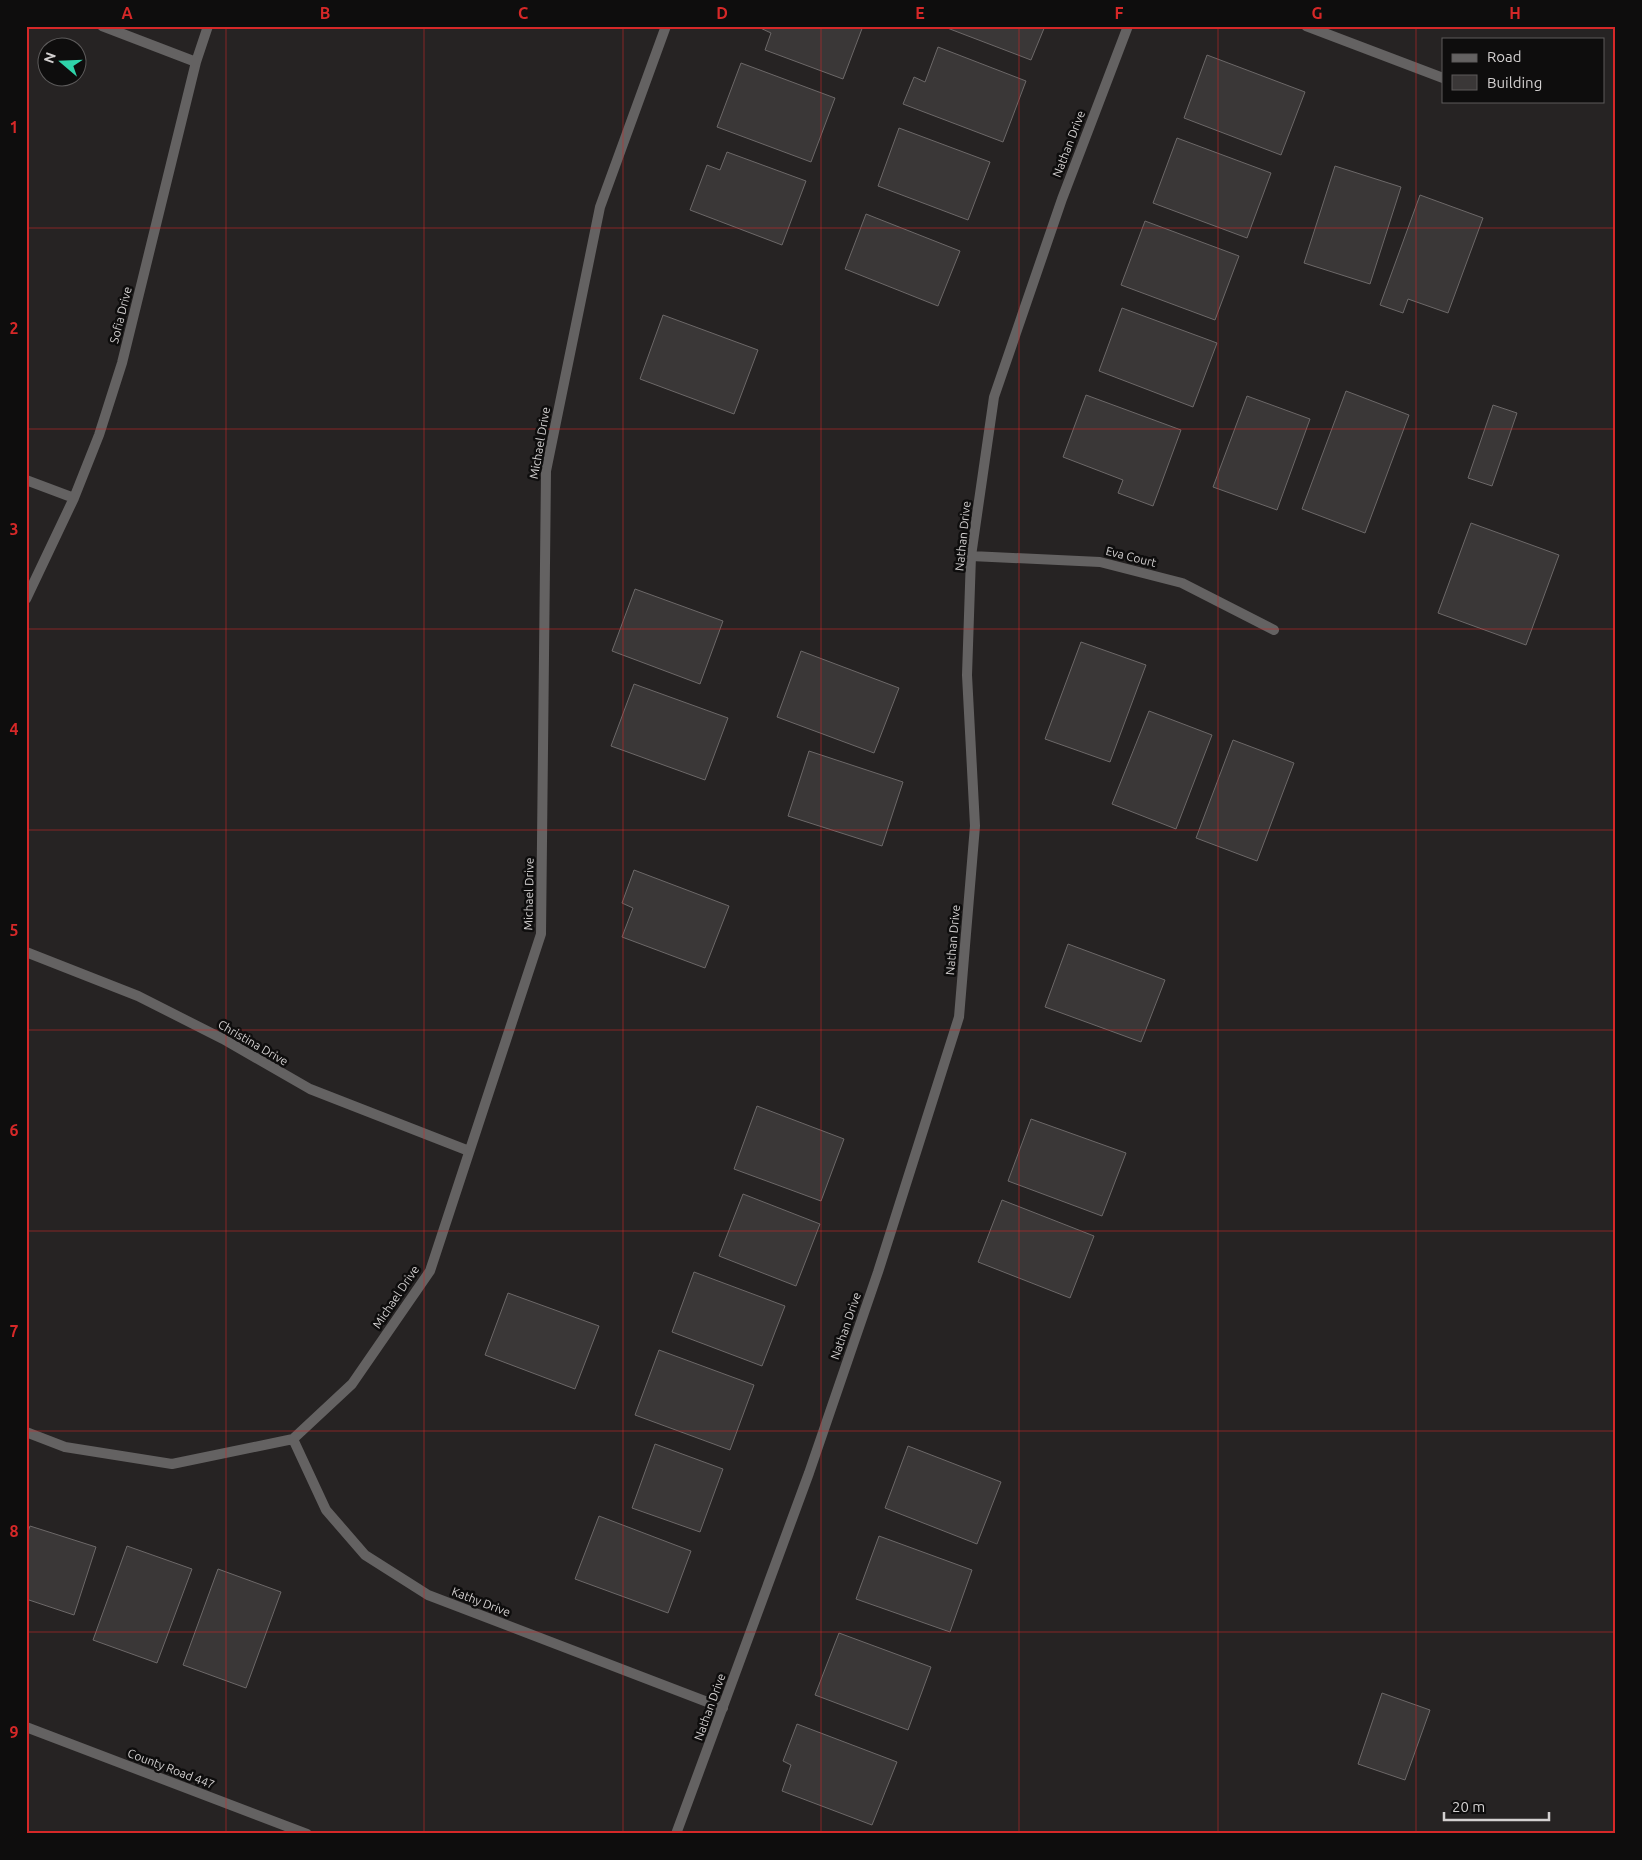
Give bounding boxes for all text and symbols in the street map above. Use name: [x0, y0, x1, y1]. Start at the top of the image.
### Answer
text: A: [121, 4, 133, 22]
text: B: [320, 4, 330, 22]
text: C: [518, 4, 528, 22]
text: D: [716, 4, 728, 22]
text: E: [915, 4, 925, 22]
text: F: [1115, 4, 1124, 22]
text: G: [1311, 4, 1323, 22]
text: H: [1509, 4, 1521, 22]
north arrow: [38, 38, 88, 88]
legend: [1442, 38, 1604, 102]
text: Road: [1487, 48, 1522, 65]
text: N: [40, 50, 59, 65]
text: Building: [1487, 74, 1542, 91]
street label: Nathan Drive: [1050, 109, 1087, 179]
text: 1: [9, 118, 19, 136]
street label: Sofia Drive: [107, 285, 134, 345]
text: 2: [9, 319, 19, 337]
street label: Michael Drive: [527, 406, 552, 480]
street label: Nathan Drive: [952, 500, 973, 572]
text: 3: [9, 520, 19, 538]
street label: Eva Court: [1104, 544, 1158, 569]
text: 4: [9, 720, 19, 738]
street label: Michael Drive: [521, 857, 536, 931]
street label: Nathan Drive: [943, 904, 962, 976]
text: 5: [9, 921, 19, 939]
street label: Christina Drive: [216, 1017, 291, 1068]
text: 6: [9, 1121, 19, 1139]
street label: Michael Drive: [370, 1263, 421, 1331]
street label: Nathan Drive: [828, 1290, 863, 1361]
text: 7: [9, 1322, 19, 1340]
text: 8: [9, 1522, 19, 1540]
street label: Kathy Drive: [450, 1584, 512, 1619]
street label: Nathan Drive: [691, 1672, 728, 1742]
text: 9: [9, 1723, 19, 1741]
street label: County Road 447: [126, 1746, 216, 1791]
scale bar: [1444, 1790, 1550, 1822]
text: 20 m: [1452, 1798, 1485, 1815]

